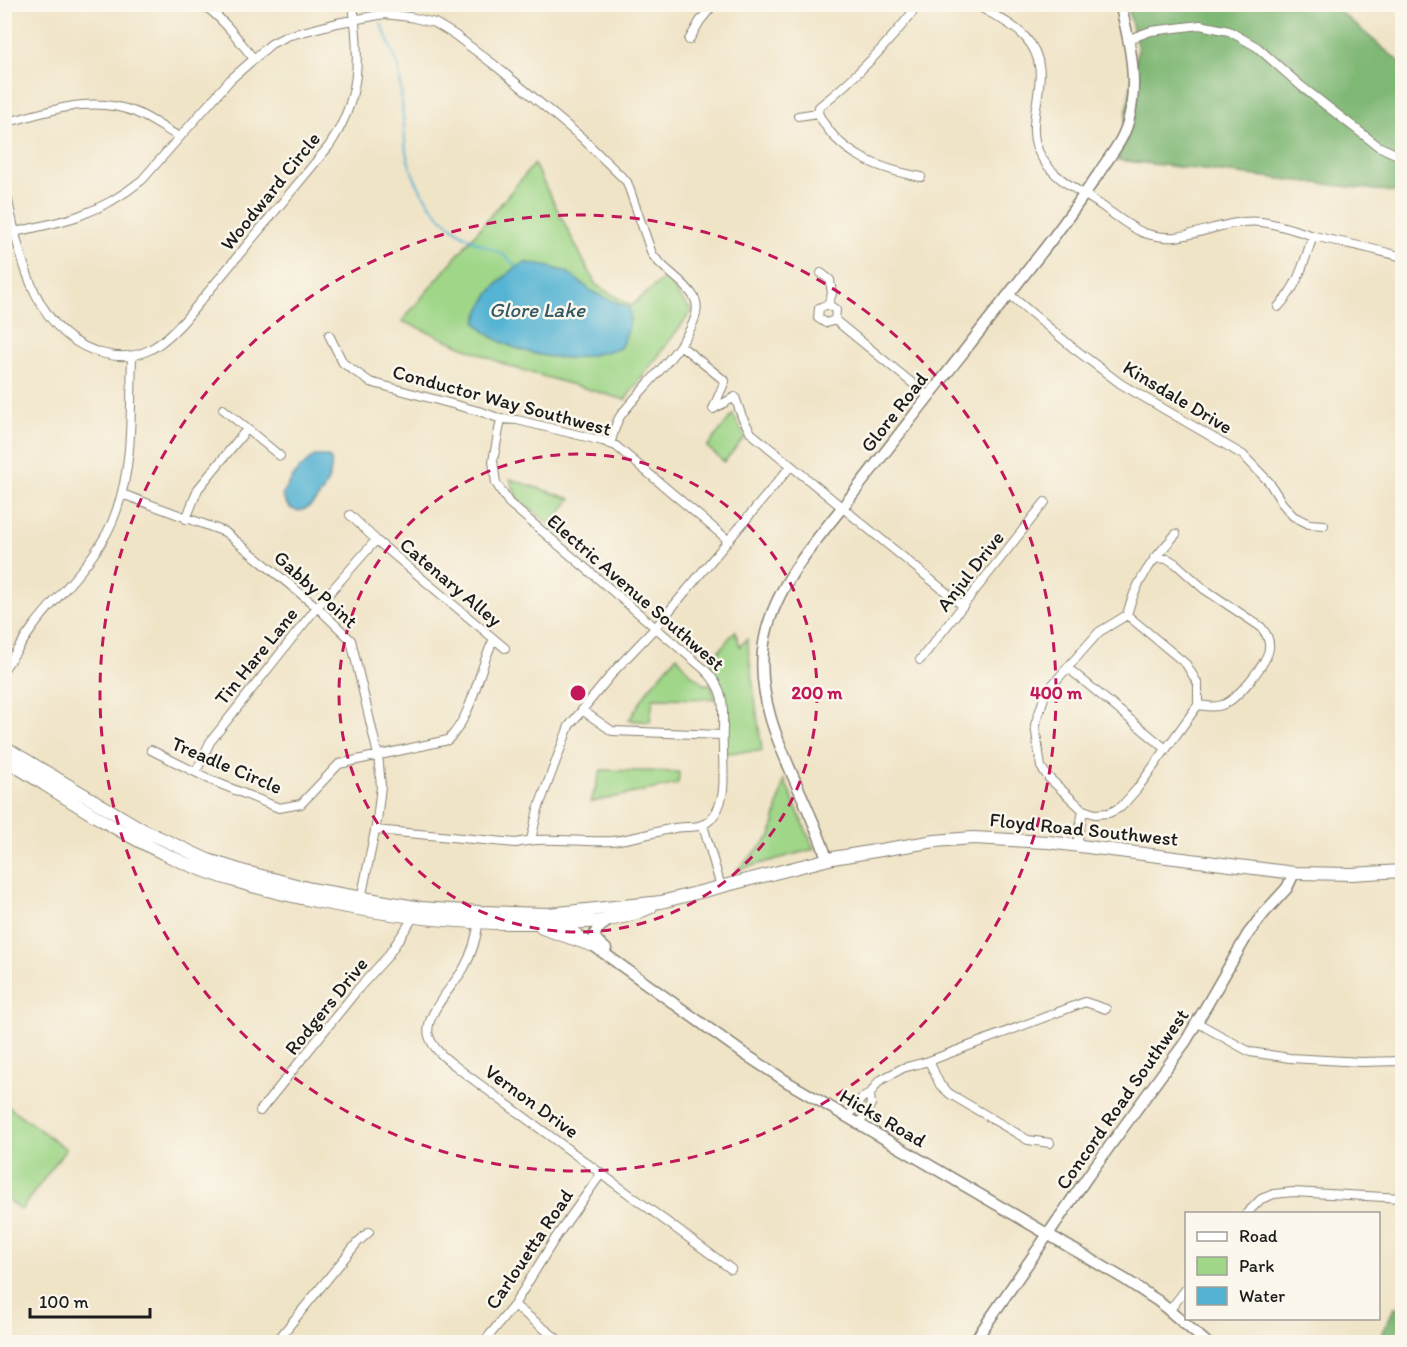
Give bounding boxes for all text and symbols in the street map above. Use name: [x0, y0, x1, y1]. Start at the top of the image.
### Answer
street label: Woodward Circle: [215, 127, 325, 255]
water label: Glore Lake: [489, 297, 586, 322]
street label: Kinsdale Drive: [1119, 355, 1237, 439]
street label: Conductor Way Southwest: [390, 359, 615, 441]
street label: Glore Road: [855, 367, 933, 457]
street label: Electric Avenue Southwest: [542, 508, 730, 676]
street label: Anjul Drive: [931, 526, 1009, 616]
street label: Catenary Alley: [395, 532, 507, 632]
street label: Gabby Point: [269, 545, 363, 633]
street label: Tin Hare Lane: [209, 602, 303, 710]
text: 200 m: [792, 682, 843, 704]
text: 400 m: [1030, 682, 1083, 704]
centre of rings: [568, 683, 588, 703]
street label: Treadle Circle: [168, 731, 286, 799]
street label: Floyd Road Southwest: [988, 807, 1180, 851]
street label: Rodgers Drive: [279, 952, 373, 1060]
street label: Concord Road Southwest: [1050, 1004, 1194, 1194]
street label: Vernon Drive: [480, 1059, 584, 1143]
street label: Hicks Road: [835, 1084, 931, 1152]
street label: Carlouetta Road: [480, 1184, 578, 1314]
legend: [1185, 1212, 1380, 1320]
text: Road: [1239, 1225, 1278, 1247]
text: Park: [1239, 1255, 1274, 1277]
scale bar: [30, 1281, 150, 1319]
text: Water: [1239, 1285, 1285, 1307]
text: 100 m: [39, 1291, 89, 1313]

